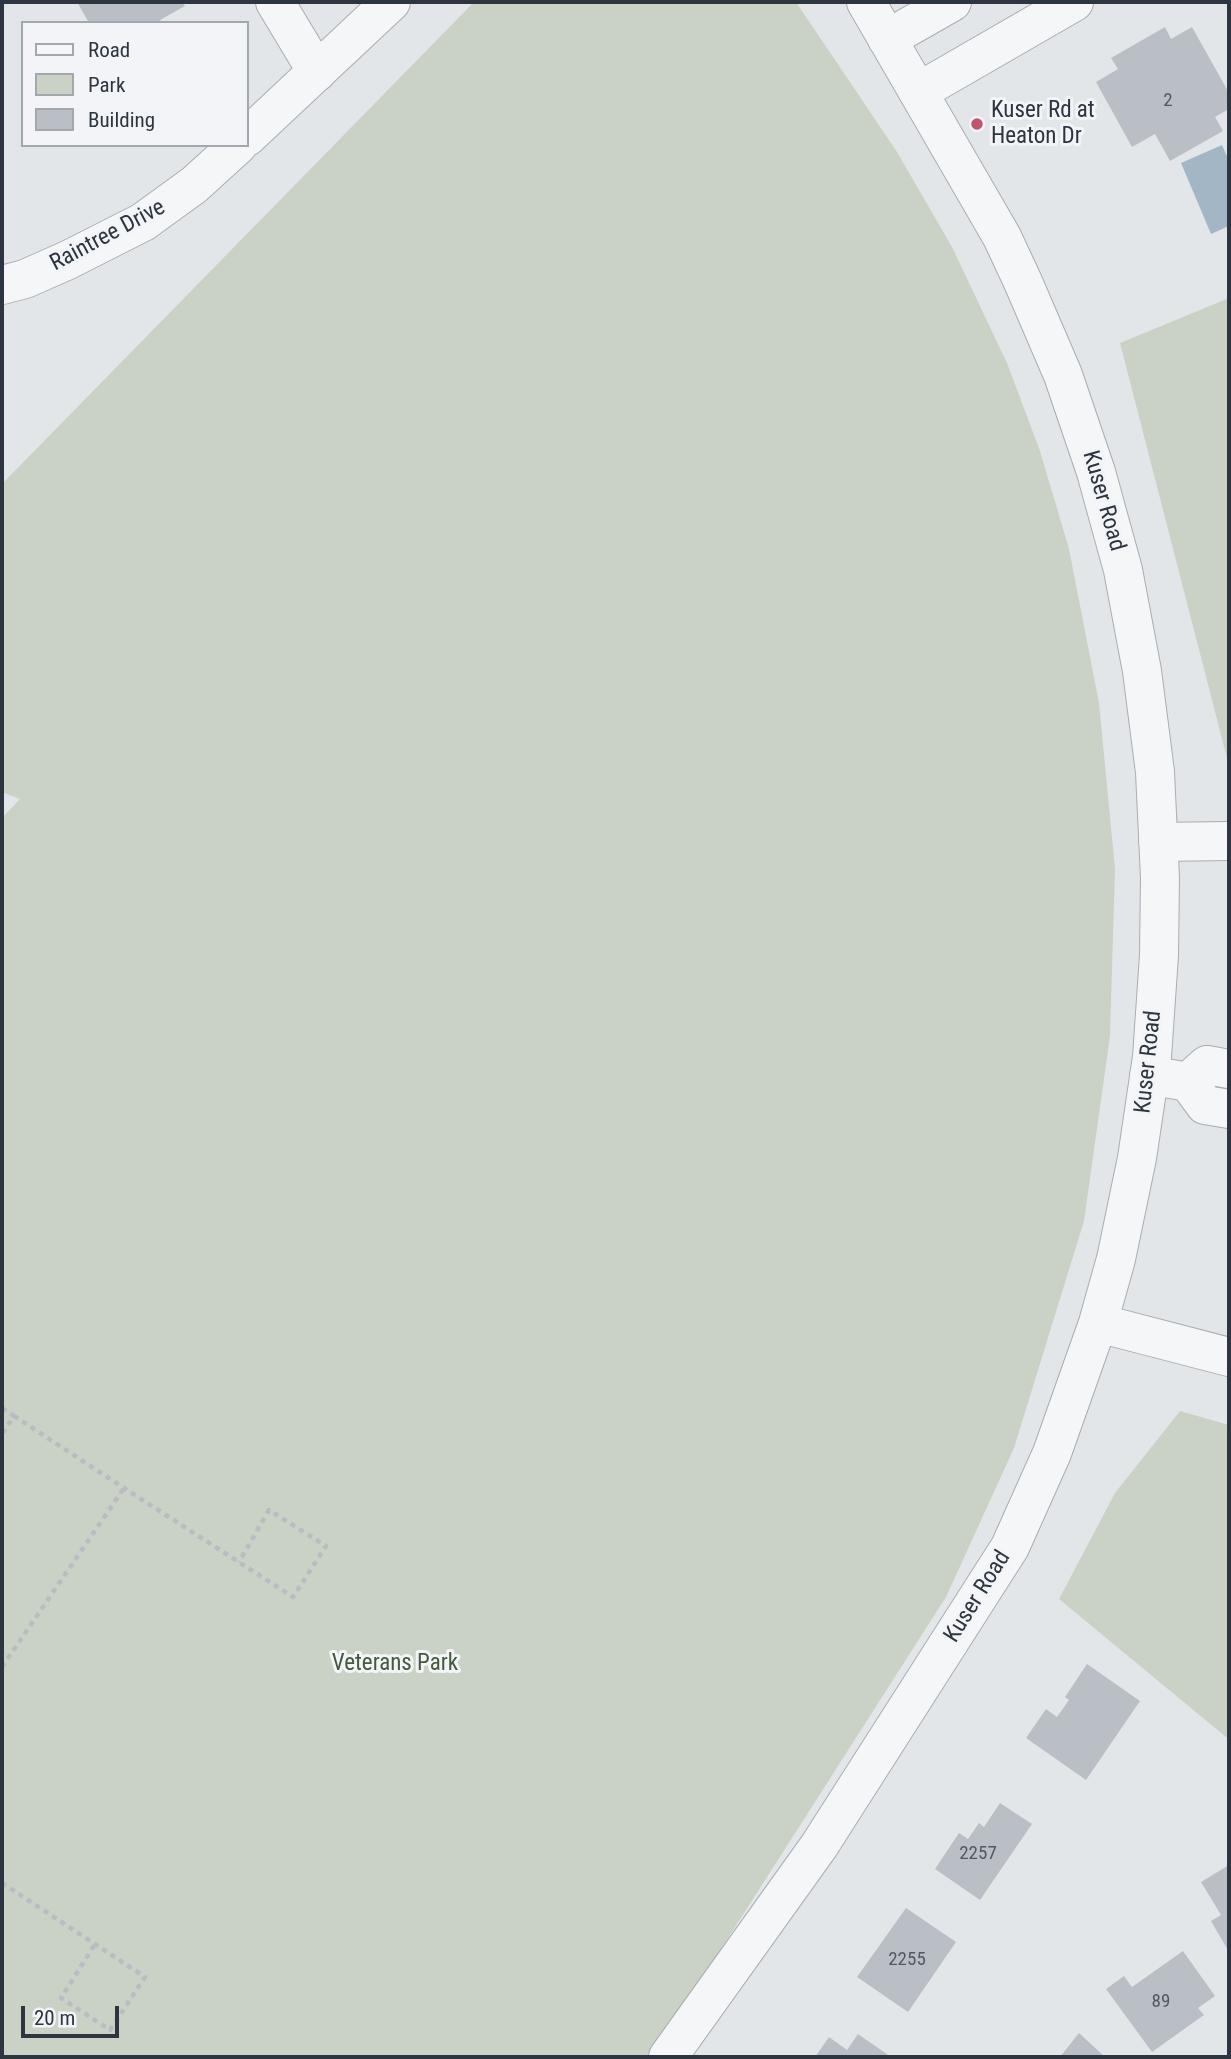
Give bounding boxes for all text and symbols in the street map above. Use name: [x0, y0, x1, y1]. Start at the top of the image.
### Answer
legend: [21, 21, 248, 147]
text: Road: [88, 38, 130, 62]
text: Park: [88, 73, 125, 97]
house number: 2: [1163, 90, 1173, 112]
place label: Kuser Rd at Heaton Dr: [991, 97, 1095, 151]
text: Building: [88, 108, 155, 132]
marker: Kuser Rd at Heaton Dr: [969, 116, 985, 132]
street label: Raintree Drive: [46, 194, 170, 278]
street label: Kuser Road: [1076, 448, 1130, 554]
street label: Kuser Road: [1130, 1009, 1168, 1115]
street label: Kuser Road: [939, 1546, 1017, 1648]
park label: Veterans Park: [332, 1650, 458, 1678]
house number: 2257: [959, 1843, 997, 1865]
house number: 2255: [888, 1949, 926, 1971]
house number: 89: [1152, 1991, 1170, 2013]
scale bar: [24, 1993, 122, 2037]
text: 20 m: [34, 2006, 75, 2030]

